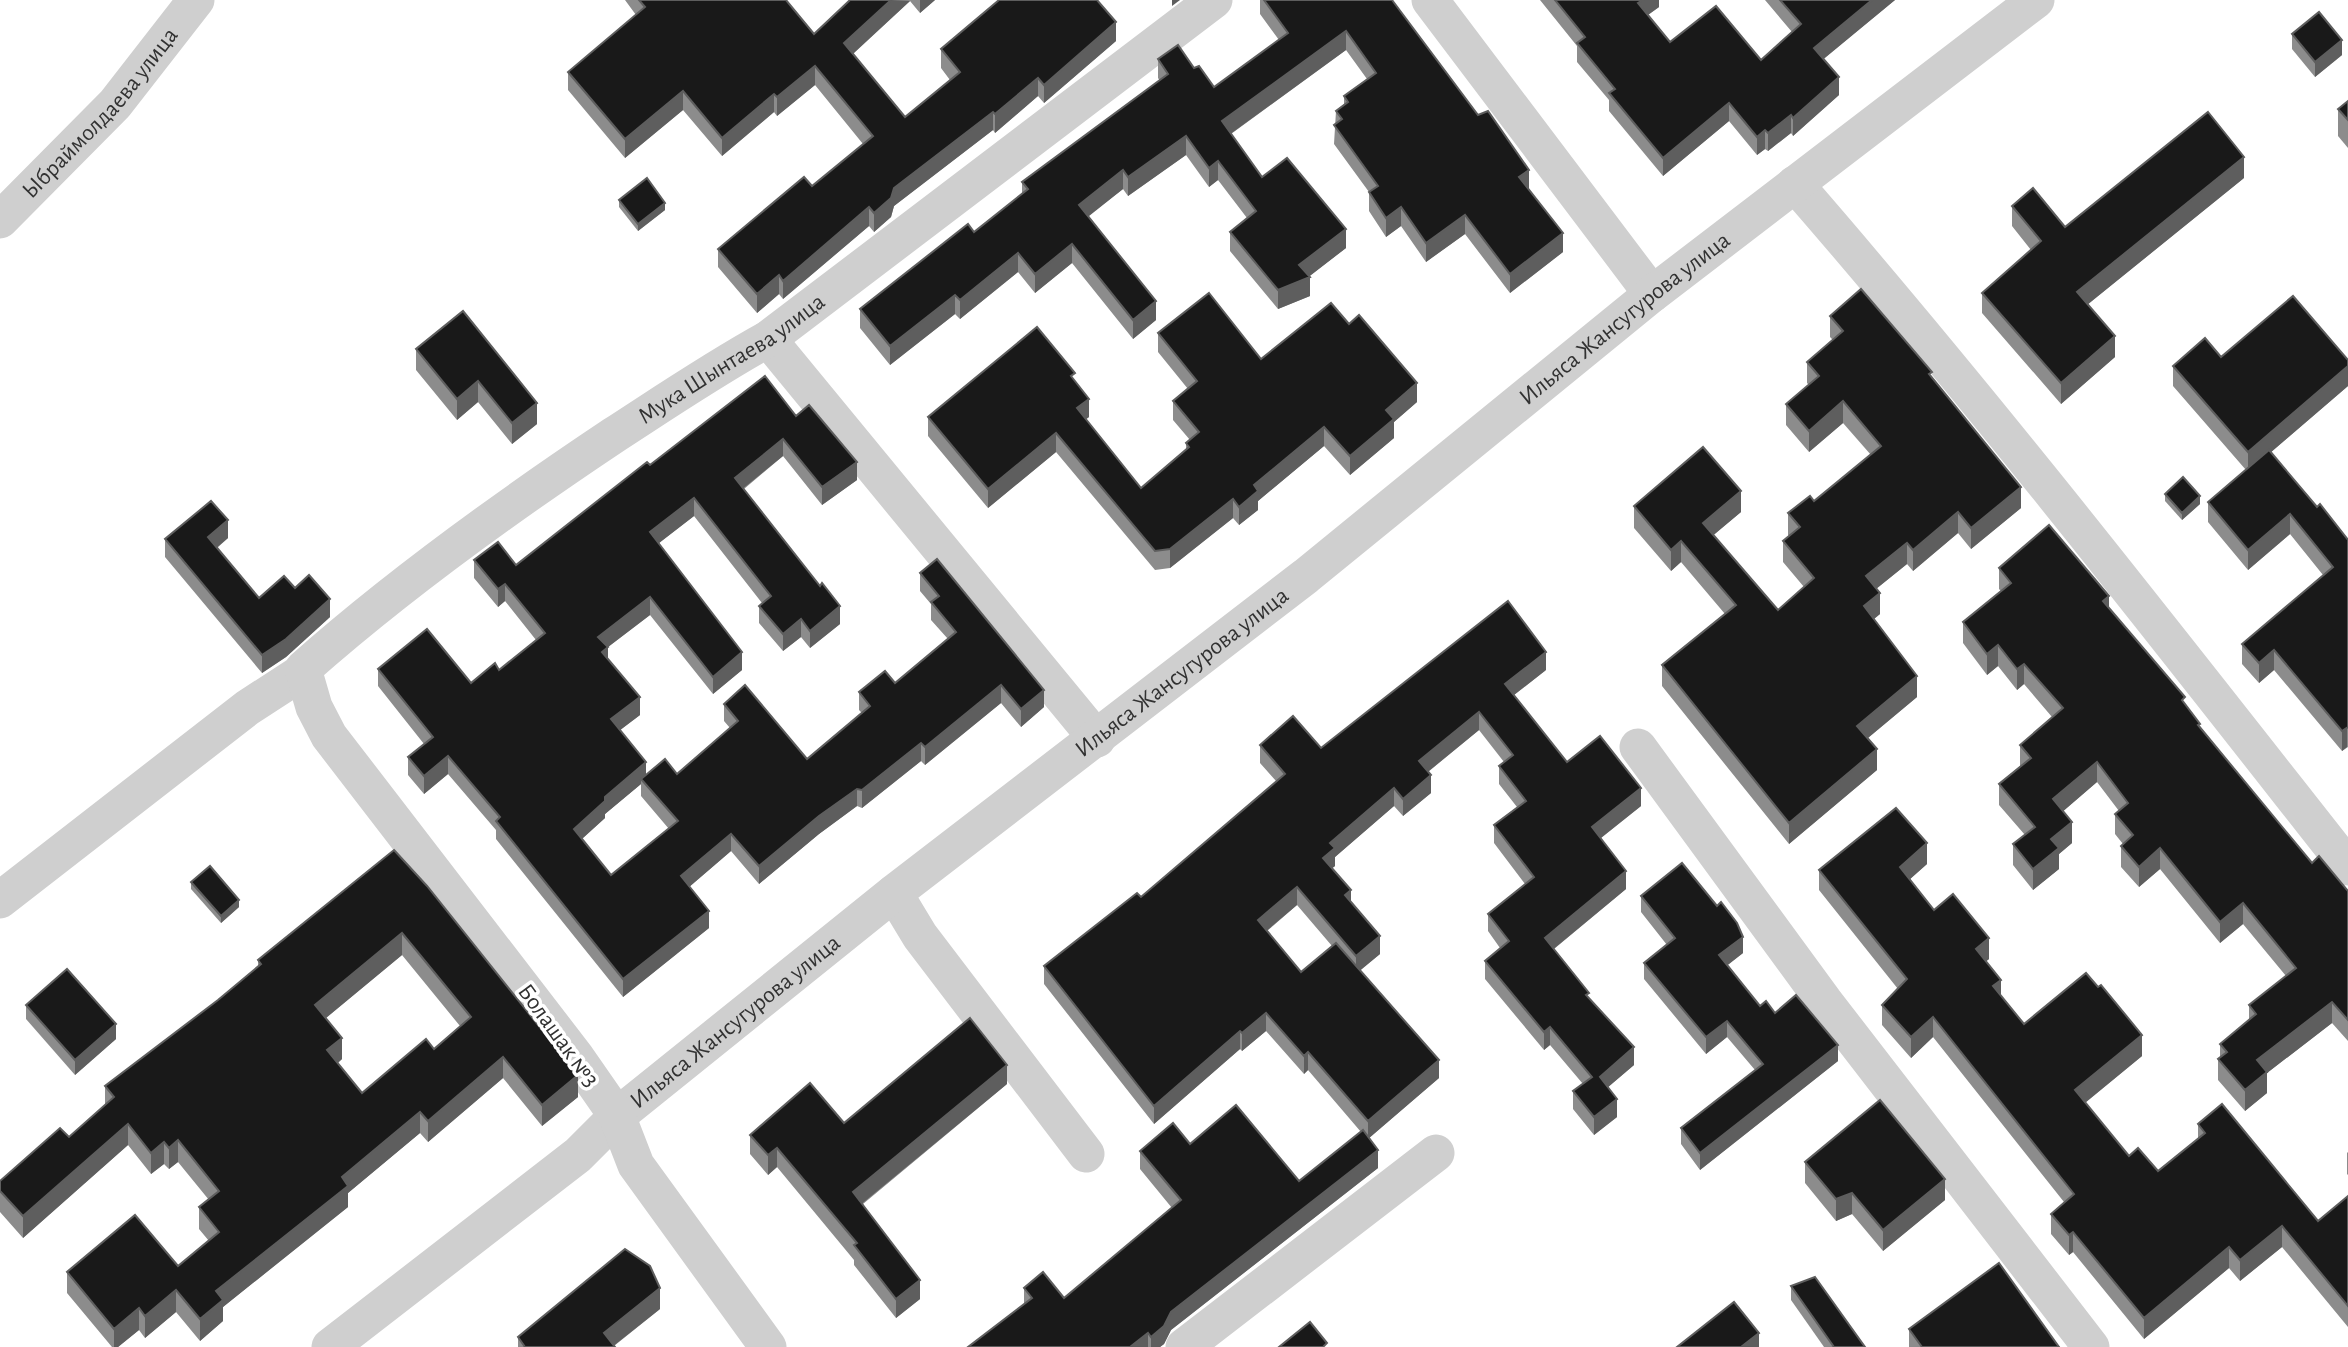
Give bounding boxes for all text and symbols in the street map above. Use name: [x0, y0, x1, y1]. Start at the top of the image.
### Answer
street label: Ыбраймолдаева улица: [18, 23, 183, 203]
street label: Ильяса Жансугурова улица: [1515, 228, 1735, 410]
street label: Мука Шынтаева улица: [634, 289, 830, 429]
street label: Ильяса Жансугурова улица: [1071, 583, 1293, 762]
street label: Ильяса Жансугурова улица: [626, 930, 845, 1113]
street label: Болашак №3: [513, 980, 603, 1091]

